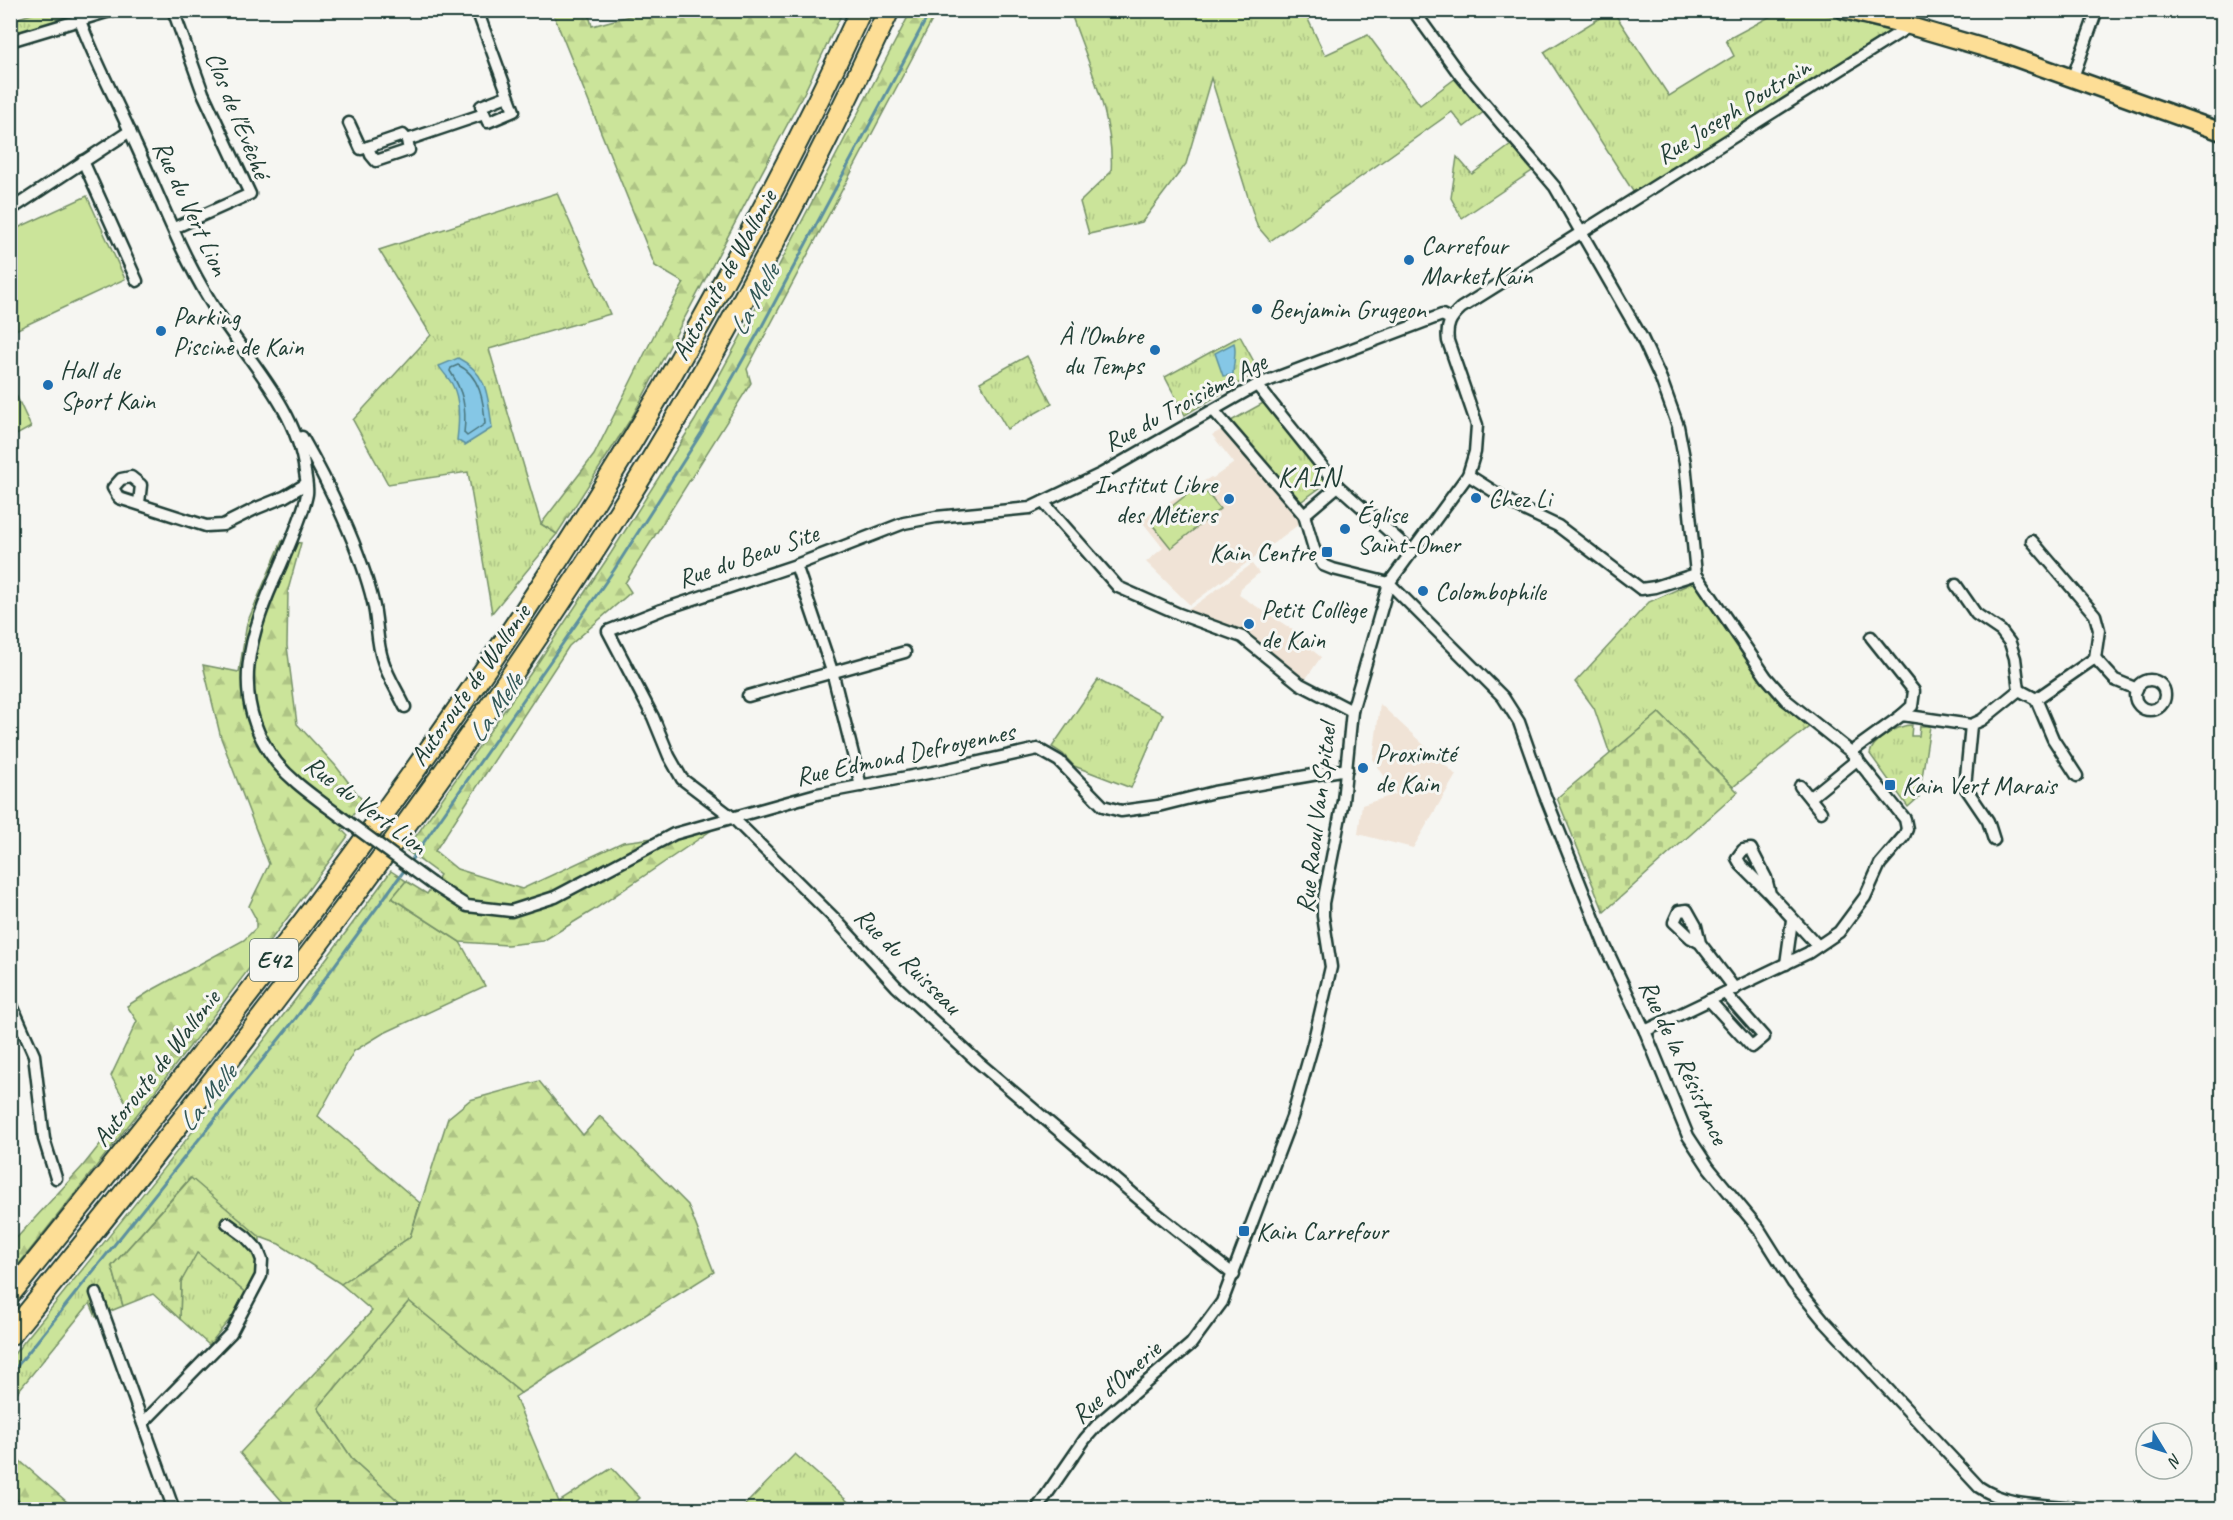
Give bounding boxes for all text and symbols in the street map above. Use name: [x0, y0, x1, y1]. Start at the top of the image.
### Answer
street label: Clos de l'Evêché: [198, 47, 280, 186]
street label: Rue Joseph Poutrain: [1650, 50, 1817, 172]
street label: Rue du Vert Lion: [145, 135, 237, 282]
street label: Autoroute de Wallonie: [664, 182, 786, 366]
place label: Carrefour Market Kain: [1421, 229, 1534, 292]
marker: Carrefour Market Kain: [1402, 253, 1416, 267]
water label: La Melle: [721, 255, 789, 341]
place label: Benjamin Grugeon: [1269, 293, 1427, 326]
place label: Parking Piscine de Kain: [173, 300, 304, 363]
marker: Benjamin Grugeon: [1250, 302, 1264, 316]
place label: À l'Ombre du Temps: [1059, 319, 1146, 382]
marker: Parking Piscine de Kain: [154, 324, 168, 338]
marker: À l'Ombre du Temps: [1148, 343, 1162, 357]
street label: Rue du Troisième Age: [1098, 344, 1274, 459]
place label: Hall de Sport Kain: [60, 354, 156, 417]
marker: Hall de Sport Kain: [41, 378, 55, 392]
district label: KAIN: [1278, 459, 1343, 494]
place label: Institut Libre des Métiers: [1095, 468, 1220, 531]
place label: Chez Li: [1488, 482, 1554, 515]
marker: Chez Li: [1469, 491, 1483, 505]
marker: Institut Libre des Métiers: [1222, 492, 1236, 506]
place label: Église Saint-Omer: [1357, 498, 1462, 561]
street label: Rue du Beau Site: [673, 516, 824, 595]
marker: Église Saint-Omer: [1338, 522, 1352, 536]
place label: Kain Centre: [1210, 536, 1318, 569]
marker: Kain Centre: [1320, 545, 1334, 559]
place label: Colombophile: [1435, 575, 1547, 608]
marker: Colombophile: [1416, 584, 1430, 598]
place label: Petit Collège de Kain: [1261, 593, 1369, 656]
street label: Autoroute de Wallonie: [402, 596, 539, 772]
marker: Petit Collège de Kain: [1242, 617, 1256, 631]
water label: La Melle: [459, 664, 533, 749]
street label: Rue Edmond Defroyennes: [793, 714, 1019, 793]
street label: Rue Raoul Van Spitael: [1288, 717, 1345, 915]
place label: Proximité de Kain: [1375, 737, 1459, 800]
street label: Rue du Vert Lion: [298, 748, 435, 863]
marker: Proximité de Kain: [1356, 761, 1370, 775]
place label: Kain Vert Marais: [1902, 769, 2059, 802]
marker: Kain Vert Marais: [1883, 778, 1897, 792]
street label: Rue du Ruisseau: [847, 900, 970, 1023]
road number: E42: [250, 939, 298, 981]
street label: Rue de la Résistance: [1631, 974, 1737, 1151]
street label: Autoroute de Wallonie: [85, 981, 229, 1153]
water label: La Melle: [170, 1055, 247, 1138]
place label: Kain Carrefour: [1256, 1215, 1390, 1248]
marker: Kain Carrefour: [1237, 1224, 1251, 1238]
street label: Rue d'Omerie: [1064, 1332, 1169, 1431]
north arrow: [2134, 1421, 2194, 1481]
text: N: [2162, 1450, 2186, 1472]

